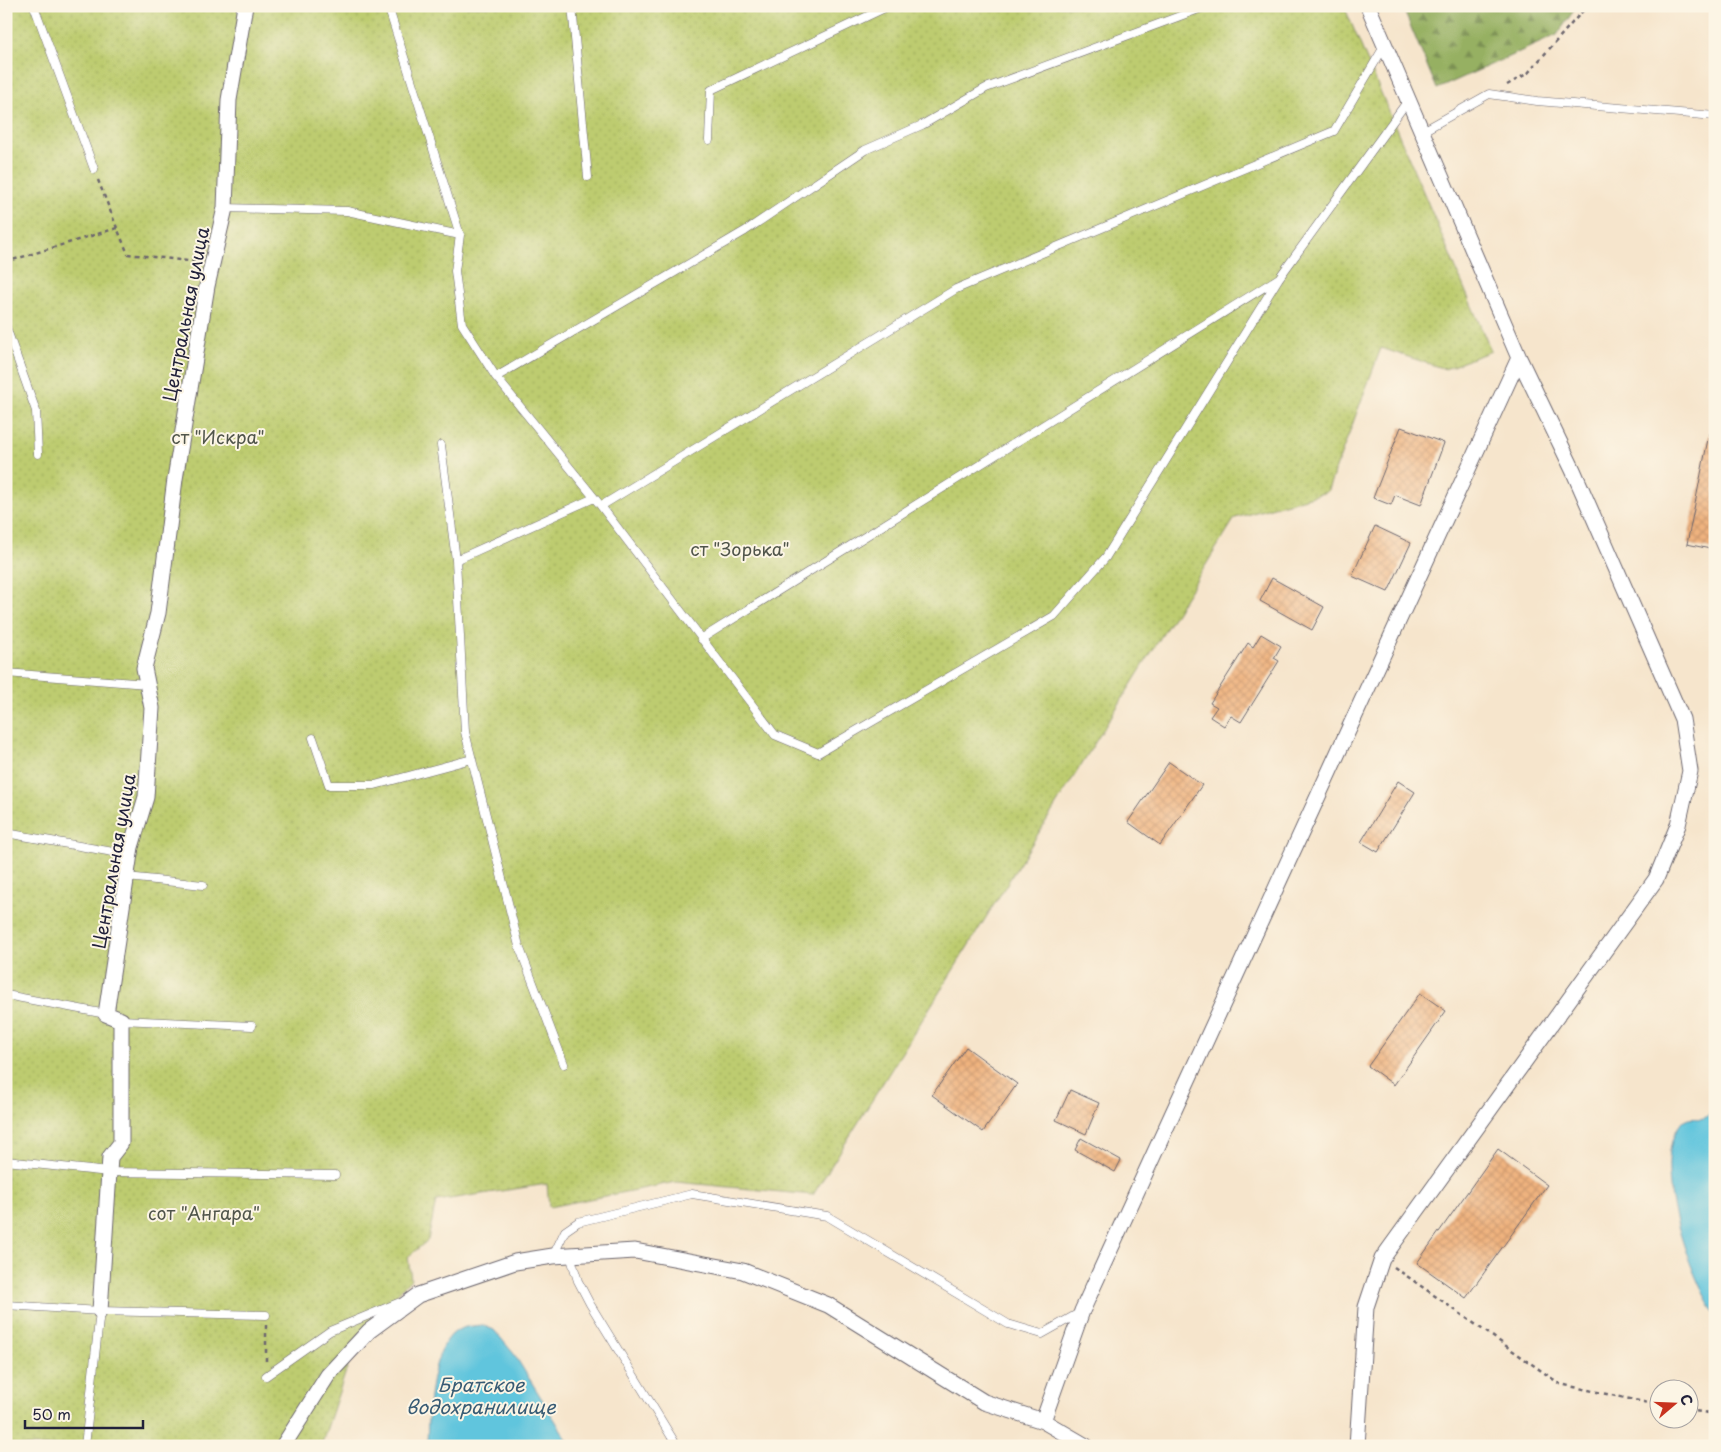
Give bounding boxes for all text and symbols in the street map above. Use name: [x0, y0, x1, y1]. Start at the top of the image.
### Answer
street label: Центральная улица: [155, 224, 215, 404]
park label: ст "Искра": [171, 423, 265, 450]
park label: ст "Зорька": [690, 535, 790, 562]
street label: Центральная улица: [84, 771, 142, 951]
park label: сот "Ангара": [148, 1199, 260, 1226]
water label: Братское водохранилище: [406, 1370, 556, 1420]
north arrow: [1648, 1380, 1698, 1430]
text: С: [1675, 1391, 1698, 1408]
scale bar: [25, 1397, 142, 1429]
text: 50 m: [32, 1402, 71, 1425]

